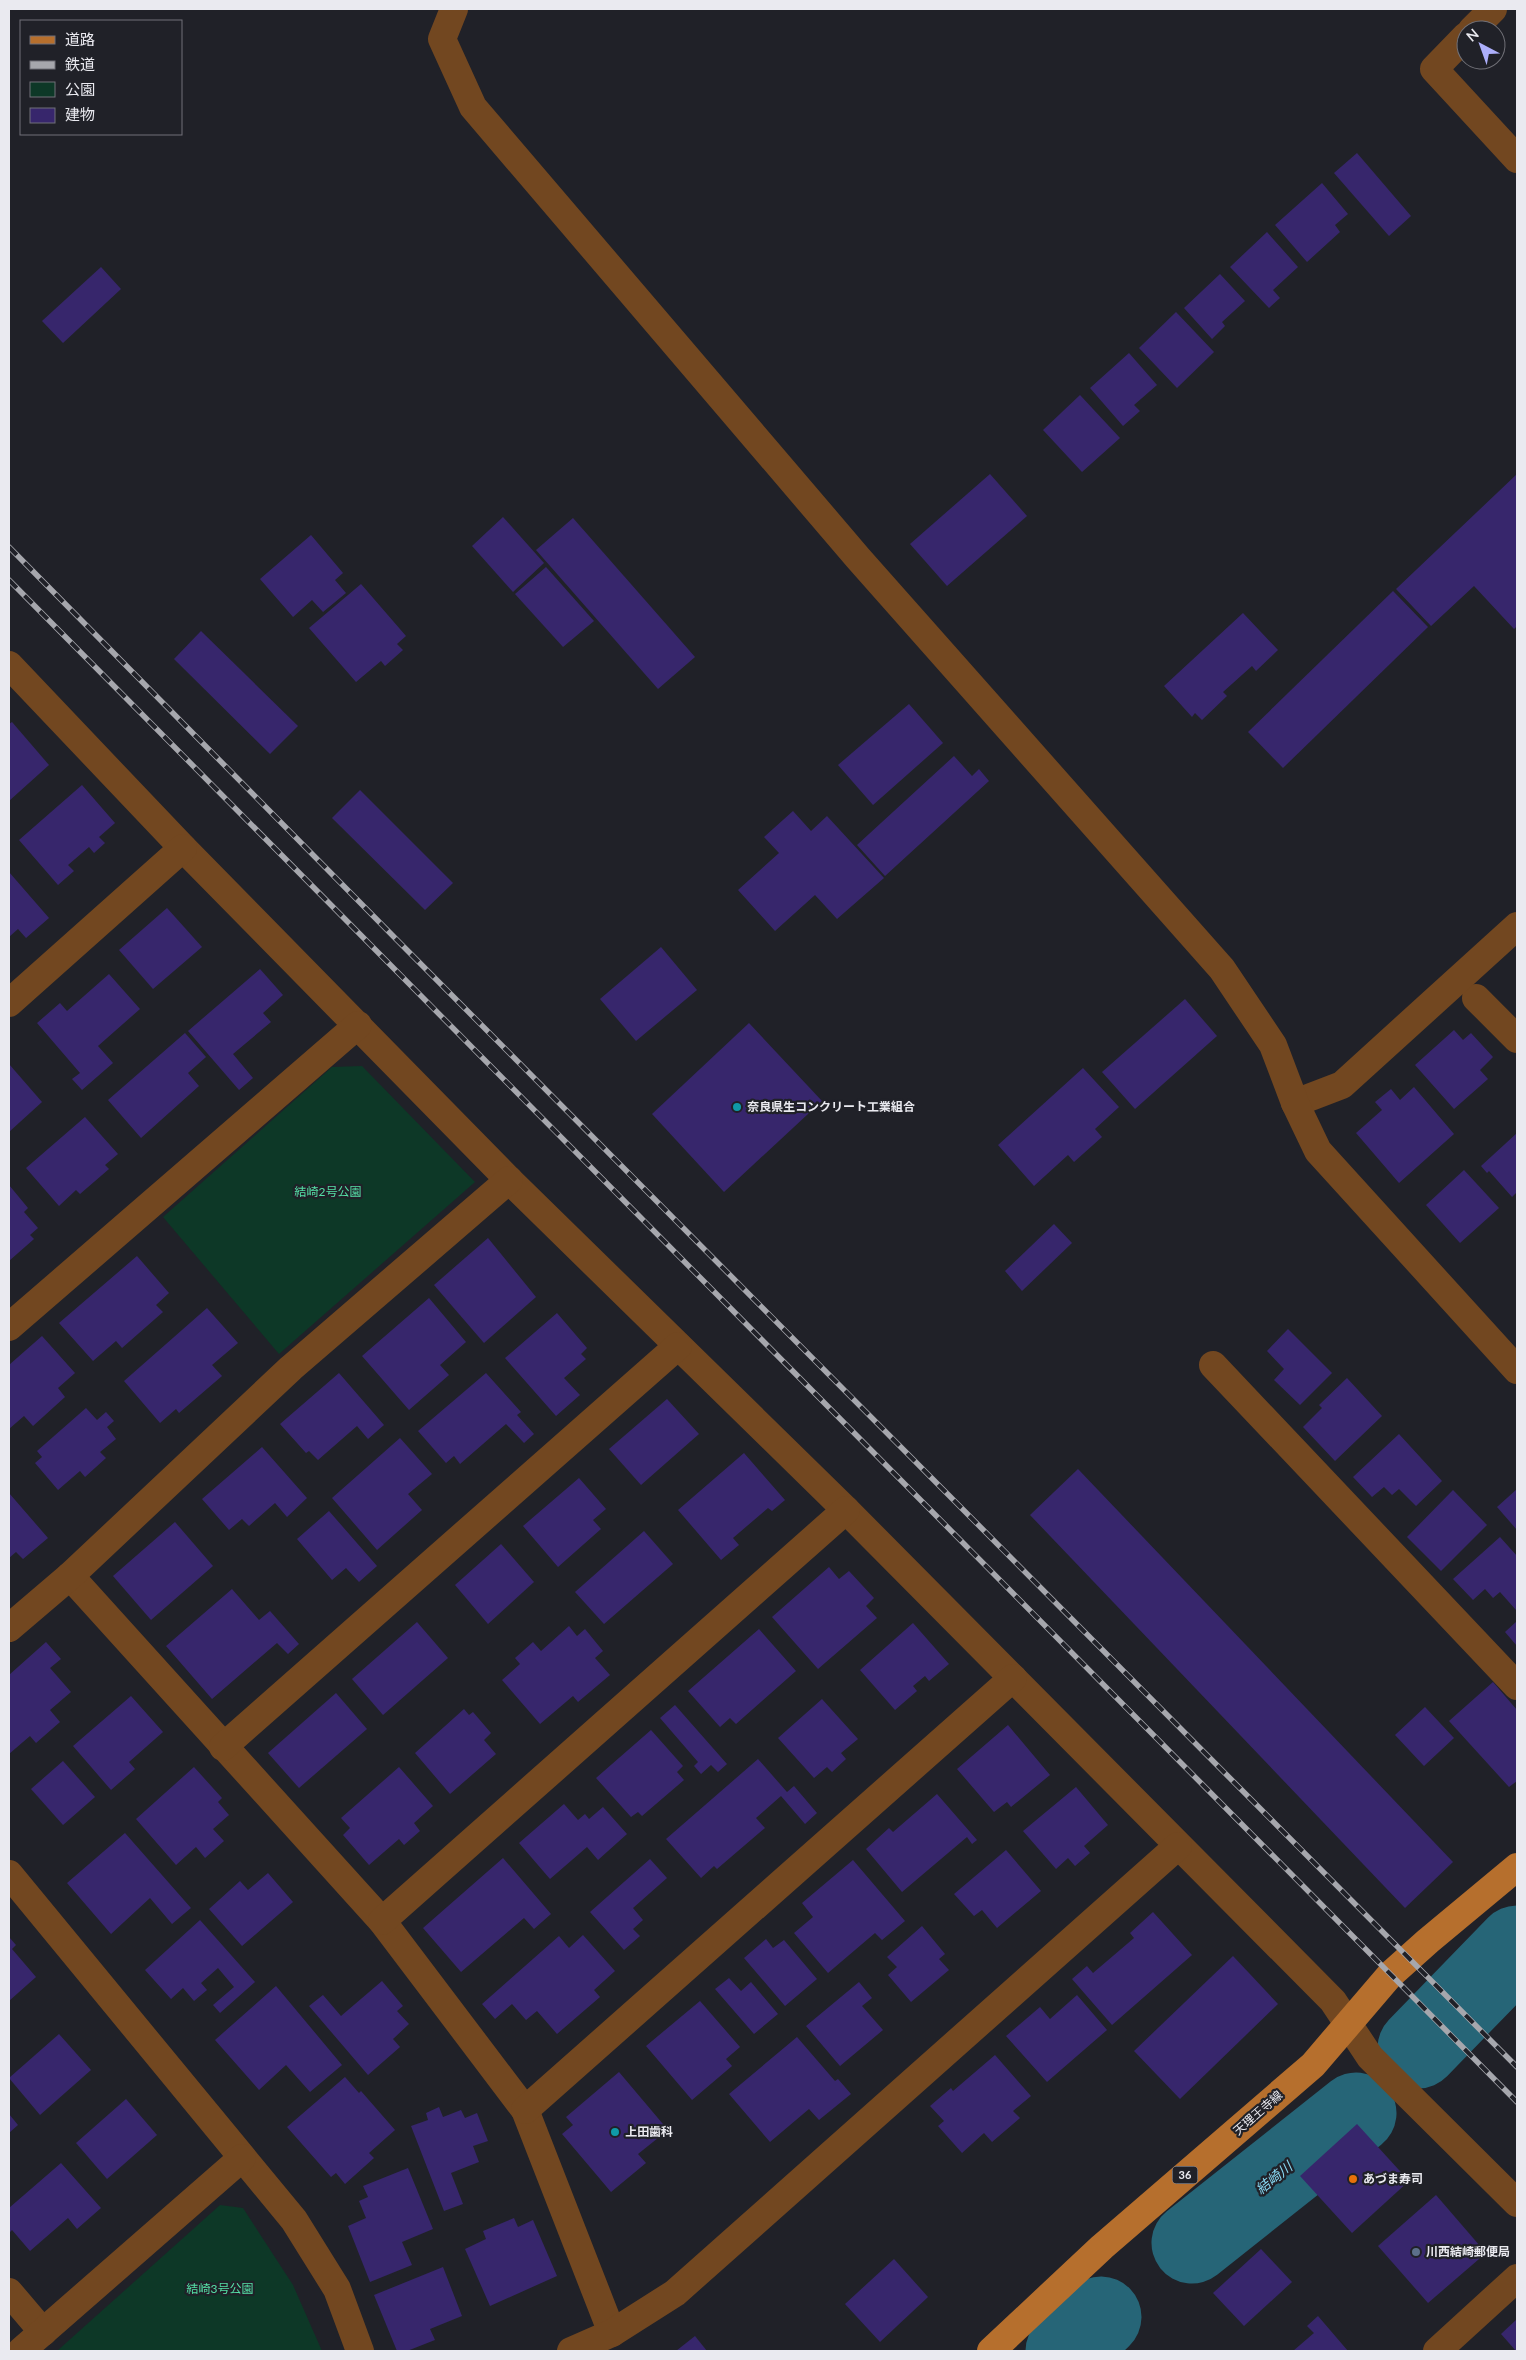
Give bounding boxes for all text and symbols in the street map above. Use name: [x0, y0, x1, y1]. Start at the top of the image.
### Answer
legend: [20, 20, 182, 135]
north arrow: [1456, 20, 1506, 70]
text: N: [1462, 25, 1482, 45]
text: 道路: [65, 30, 95, 48]
text: 鉄道: [65, 55, 95, 73]
text: 公園: [65, 80, 95, 98]
text: 建物: [65, 105, 95, 123]
place label: 奈良県生コンクリート工業組合: [747, 1099, 915, 1114]
marker: 奈良県生コンクリート工業組合: [731, 1101, 743, 1113]
park label: 結崎2号公園: [295, 1184, 361, 1199]
street label: 天理王寺線: [1230, 2087, 1285, 2138]
place label: 上田歯科: [625, 2124, 673, 2139]
marker: 上田歯科: [609, 2126, 621, 2138]
water label: 結崎川: [1252, 2157, 1297, 2197]
road number: 36: [1172, 2166, 1198, 2184]
place label: あづま寿司: [1363, 2171, 1423, 2186]
marker: あづま寿司: [1347, 2173, 1359, 2185]
place label: 川西結崎郵便局: [1426, 2244, 1510, 2259]
marker: 川西結崎郵便局: [1410, 2246, 1422, 2258]
park label: 結崎3号公園: [187, 2281, 253, 2296]

